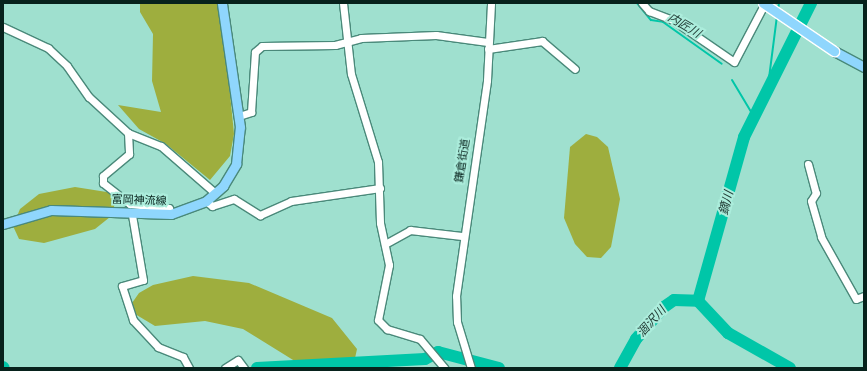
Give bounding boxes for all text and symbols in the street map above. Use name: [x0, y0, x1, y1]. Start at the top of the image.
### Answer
water label: 内匠川: [665, 11, 703, 41]
street label: 鎌倉街道: [453, 138, 473, 184]
water label: 鏑川: [717, 190, 737, 216]
street label: 富岡神流線: [111, 193, 167, 209]
water label: 涸沢川: [635, 304, 669, 340]

